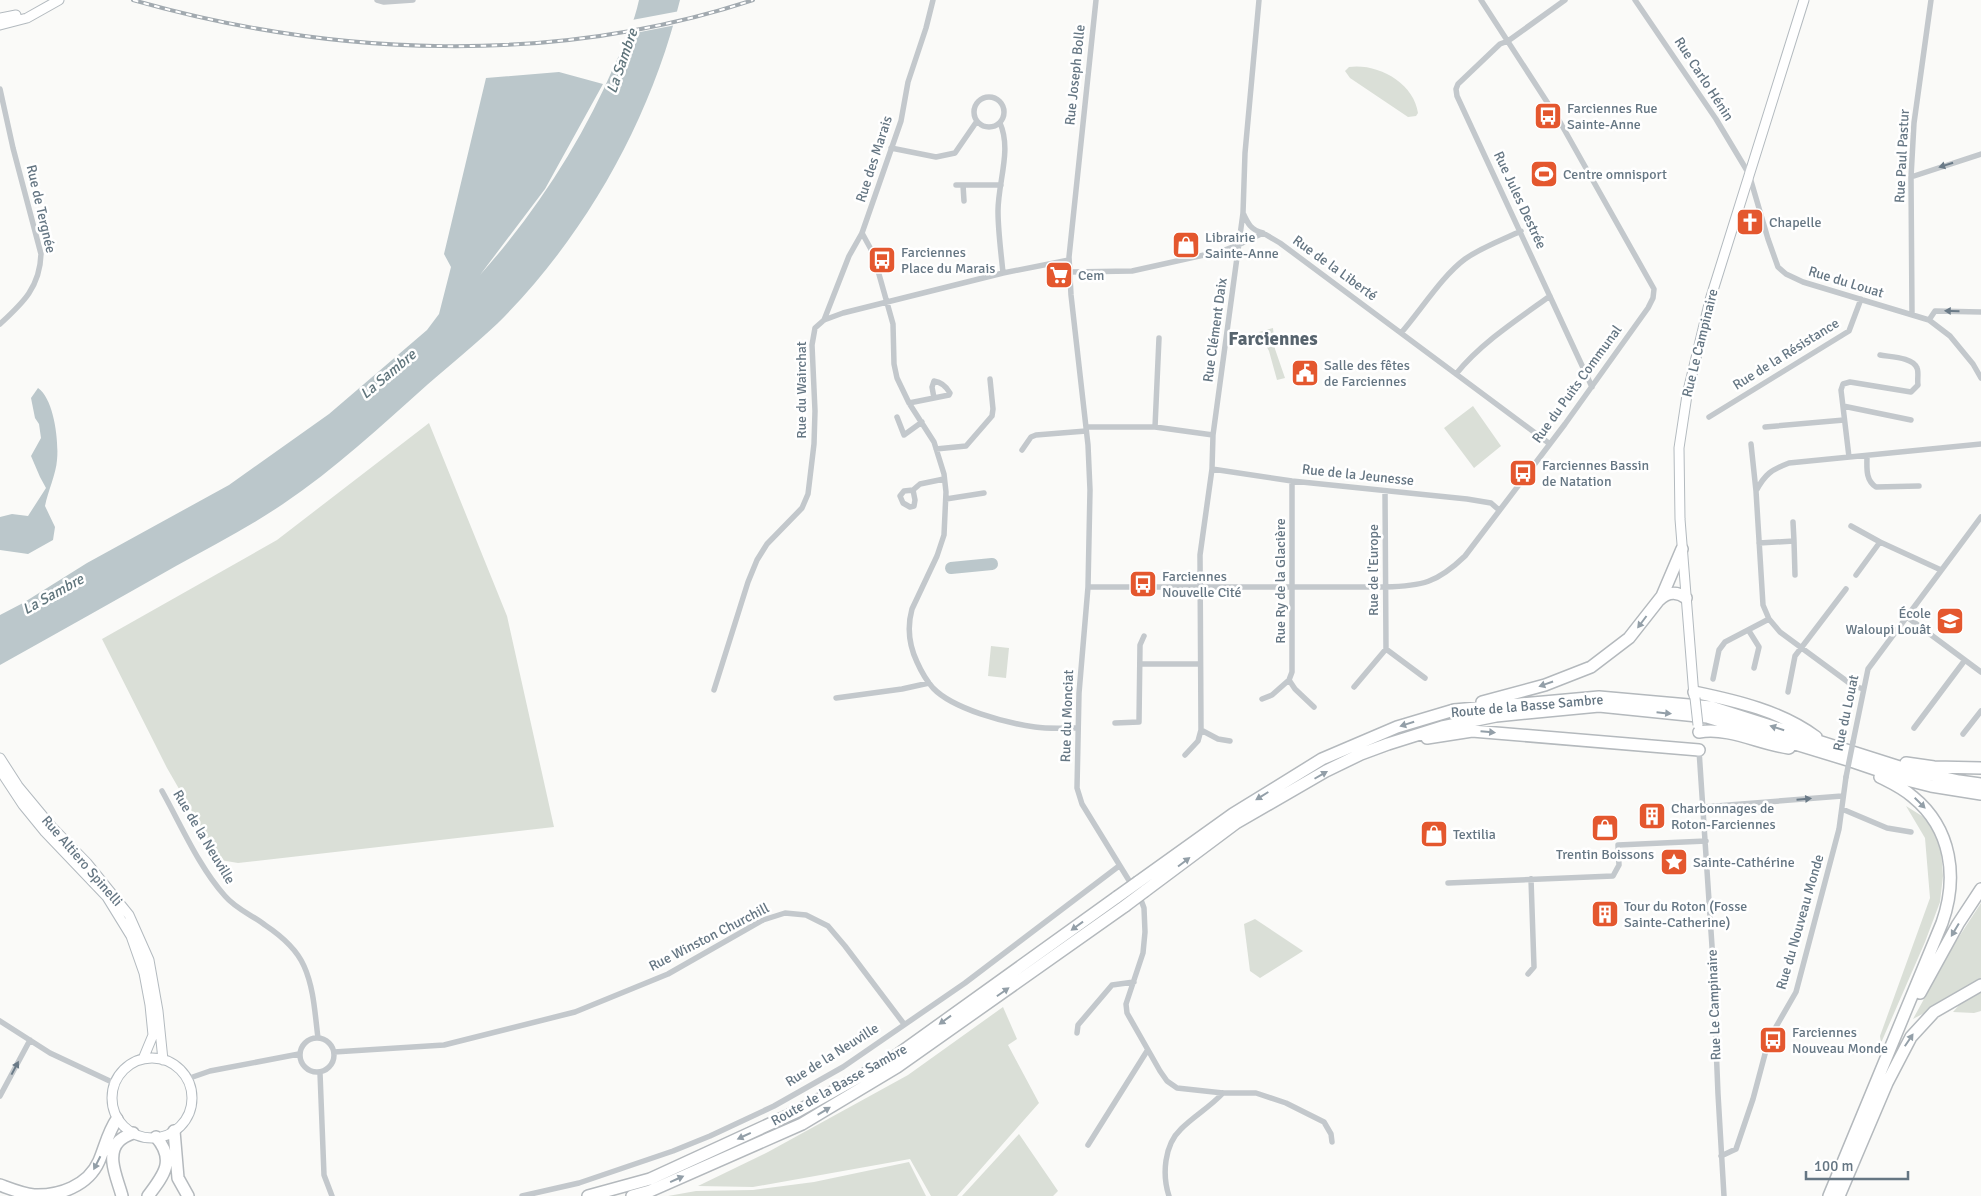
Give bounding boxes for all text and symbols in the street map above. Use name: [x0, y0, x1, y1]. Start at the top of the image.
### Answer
street label: Rue Joseph Bolle: [1061, 24, 1089, 126]
water label: La Sambre: [603, 25, 642, 96]
street label: Rue Carlo Hénin: [1671, 34, 1737, 124]
place label: Farciennes Rue Sainte-Anne: [1567, 100, 1658, 133]
bus stop icon: Farciennes Rue Sainte-Anne: [1533, 101, 1563, 131]
street label: Rue Paul Pastur: [1891, 108, 1913, 203]
street label: Rue des Marais: [852, 114, 896, 204]
street label: Rue Jules Destrée: [1490, 148, 1550, 252]
sports icon: Centre omnisport: [1529, 159, 1559, 189]
one-way arrow: [1939, 162, 1954, 169]
street label: Rue de Tergnée: [23, 163, 59, 255]
place label: Centre omnisport: [1563, 166, 1667, 183]
church icon: Chapelle: [1735, 207, 1765, 237]
place label: Chapelle: [1769, 214, 1822, 231]
place label: Librairie Sainte-Anne: [1205, 229, 1279, 262]
shop icon: Librairie Sainte-Anne: [1171, 230, 1201, 260]
street label: Rue de la Liberté: [1290, 232, 1380, 304]
place label: Farciennes Place du Marais: [901, 244, 995, 277]
bus stop icon: Farciennes Place du Marais: [867, 245, 897, 275]
supermarket icon: Cem: [1044, 260, 1074, 290]
street label: Rue du Louat: [1806, 263, 1886, 302]
place label: Cem: [1078, 267, 1105, 284]
street label: Rue Clément Daix: [1199, 276, 1231, 383]
street label: Rue Le Campinaire: [1678, 287, 1722, 399]
one-way arrow: [1944, 307, 1960, 315]
street label: Rue de la Résistance: [1730, 314, 1842, 394]
street label: Rue du Puits Communal: [1529, 322, 1625, 446]
district label: Farciennes: [1228, 327, 1318, 351]
street label: Rue du Wairchat: [793, 341, 810, 439]
water label: La Sambre: [356, 345, 421, 402]
place label: Salle des fêtes de Farciennes: [1324, 357, 1410, 390]
public building icon: Salle des fêtes de Farciennes: [1290, 358, 1320, 388]
place label: Farciennes Bassin de Natation: [1542, 457, 1649, 490]
bus stop icon: Farciennes Bassin de Natation: [1508, 458, 1538, 488]
street label: Rue de la Jeunesse: [1301, 461, 1415, 489]
street label: Rue Ry de la Glacière: [1272, 518, 1289, 644]
street label: Rue de l'Europe: [1365, 524, 1382, 616]
place label: Farciennes Nouvelle Cité: [1162, 568, 1242, 601]
water label: La Sambre: [19, 569, 88, 618]
bus stop icon: Farciennes Nouvelle Cité: [1128, 569, 1158, 599]
place label: École Waloupi Louât: [1846, 605, 1931, 638]
school or university icon: École Waloupi Louât: [1935, 606, 1965, 636]
one-way arrow: [1636, 615, 1647, 628]
street label: Rue du Monciat: [1057, 669, 1077, 763]
street label: Rue du Louat: [1830, 673, 1862, 753]
one-way arrow: [1538, 681, 1553, 688]
street label: Route de la Basse Sambre: [1450, 691, 1604, 721]
one-way arrow: [1657, 709, 1673, 717]
one-way arrow: [1399, 721, 1414, 729]
one-way arrow: [1770, 724, 1785, 732]
one-way arrow: [1480, 729, 1496, 737]
one-way arrow: [1314, 770, 1327, 779]
street label: Rue de la Neuville: [169, 787, 239, 887]
one-way arrow: [1255, 791, 1268, 801]
one-way arrow: [1796, 795, 1812, 803]
one-way arrow: [1914, 797, 1926, 809]
place label: Charbonnages de Roton-Farciennes: [1671, 800, 1776, 833]
building icon: Charbonnages de Roton-Farciennes: [1637, 801, 1667, 831]
street label: Rue Altiero Spinelli: [38, 812, 126, 910]
shop icon: Trentin Boissons: [1590, 813, 1620, 843]
shop icon: Textilia: [1419, 819, 1449, 849]
place label: Textilia: [1453, 826, 1496, 843]
place label: Trentin Boissons: [1556, 846, 1654, 863]
place icon: Sainte-Cathérine: [1659, 847, 1689, 877]
street label: Rue du Nouveau Monde: [1773, 852, 1827, 992]
place label: Sainte-Cathérine: [1693, 854, 1795, 871]
one-way arrow: [1177, 857, 1191, 867]
place label: Tour du Roton (Fosse Sainte-Catherine): [1624, 898, 1747, 931]
street label: Rue Winston Churchill: [646, 899, 772, 975]
building icon: Tour du Roton (Fosse Sainte-Catherine): [1590, 899, 1620, 929]
one-way arrow: [1071, 920, 1084, 931]
one-way arrow: [1950, 923, 1959, 936]
street label: Rue Le Campinaire: [1704, 949, 1724, 1061]
one-way arrow: [997, 987, 1010, 997]
one-way arrow: [938, 1015, 952, 1025]
street label: Rue de la Neuville: [782, 1020, 882, 1090]
place label: Farciennes Nouveau Monde: [1792, 1024, 1888, 1057]
bus stop icon: Farciennes Nouveau Monde: [1758, 1025, 1788, 1055]
one-way arrow: [1904, 1033, 1914, 1047]
street label: Route de la Basse Sambre: [768, 1040, 910, 1130]
one-way arrow: [11, 1061, 19, 1076]
one-way arrow: [818, 1106, 831, 1115]
one-way arrow: [737, 1132, 751, 1140]
scale bar: [1806, 1148, 1908, 1180]
one-way arrow: [93, 1155, 101, 1170]
text: 100 m: [1814, 1157, 1854, 1175]
one-way arrow: [670, 1174, 684, 1182]

